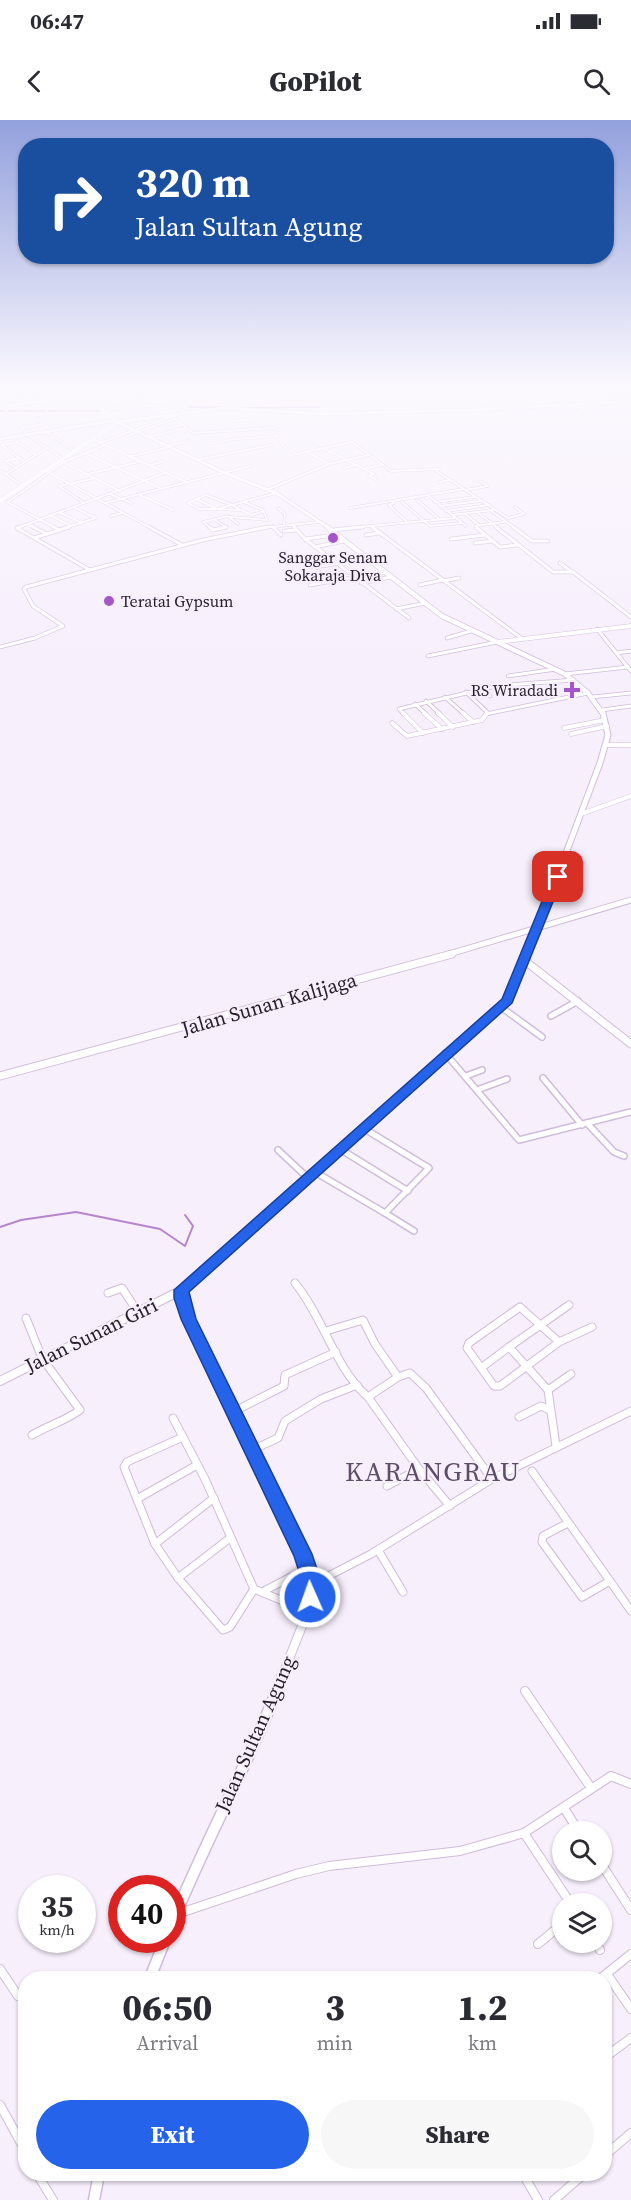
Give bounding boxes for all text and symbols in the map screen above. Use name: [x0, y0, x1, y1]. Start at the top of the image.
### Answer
text: 06:47: [30, 6, 84, 36]
text: GoPilot: [269, 63, 362, 100]
icon: back: [18, 65, 51, 98]
icon: search: [580, 65, 613, 98]
text: 320 m: [135, 153, 250, 211]
icon: right: [36, 162, 114, 240]
text: Jalan Sultan Agung: [135, 208, 363, 245]
marker: Sanggar Senam Sokaraja Diva: [326, 531, 340, 545]
place label: Sanggar Senam Sokaraja Diva: [278, 546, 388, 586]
place label: Teratai Gypsum: [121, 590, 233, 612]
marker: Teratai Gypsum: [102, 594, 116, 608]
place label: RS Wiradadi: [471, 679, 558, 701]
marker: RS Wiradadi: [563, 681, 581, 699]
pin: [532, 851, 583, 902]
icon: arrive: [541, 860, 574, 893]
street label: Jalan Sunan Kalijaga: [177, 965, 361, 1043]
street label: Jalan Sunan Giri: [19, 1291, 162, 1380]
district label: KARANGRAU: [345, 1453, 521, 1490]
position arrow: [278, 1565, 342, 1629]
street label: Jalan Sultan Agung: [208, 1651, 302, 1818]
map controls: [552, 1821, 612, 1953]
button: search: [552, 1821, 612, 1881]
speed limit sign: 40: [108, 1875, 186, 1953]
text: 35: [41, 1886, 73, 1927]
button: layers: [552, 1893, 612, 1953]
text: km/h: [39, 1919, 75, 1940]
text: 06:50: [122, 1983, 212, 2032]
text: 3: [325, 1983, 345, 2032]
text: 1.2: [457, 1983, 508, 2032]
text: Arrival: [137, 2029, 198, 2057]
text: min: [317, 2029, 353, 2057]
text: km: [468, 2029, 497, 2057]
button: Exit: [36, 2100, 309, 2169]
button: Share: [321, 2100, 594, 2169]

